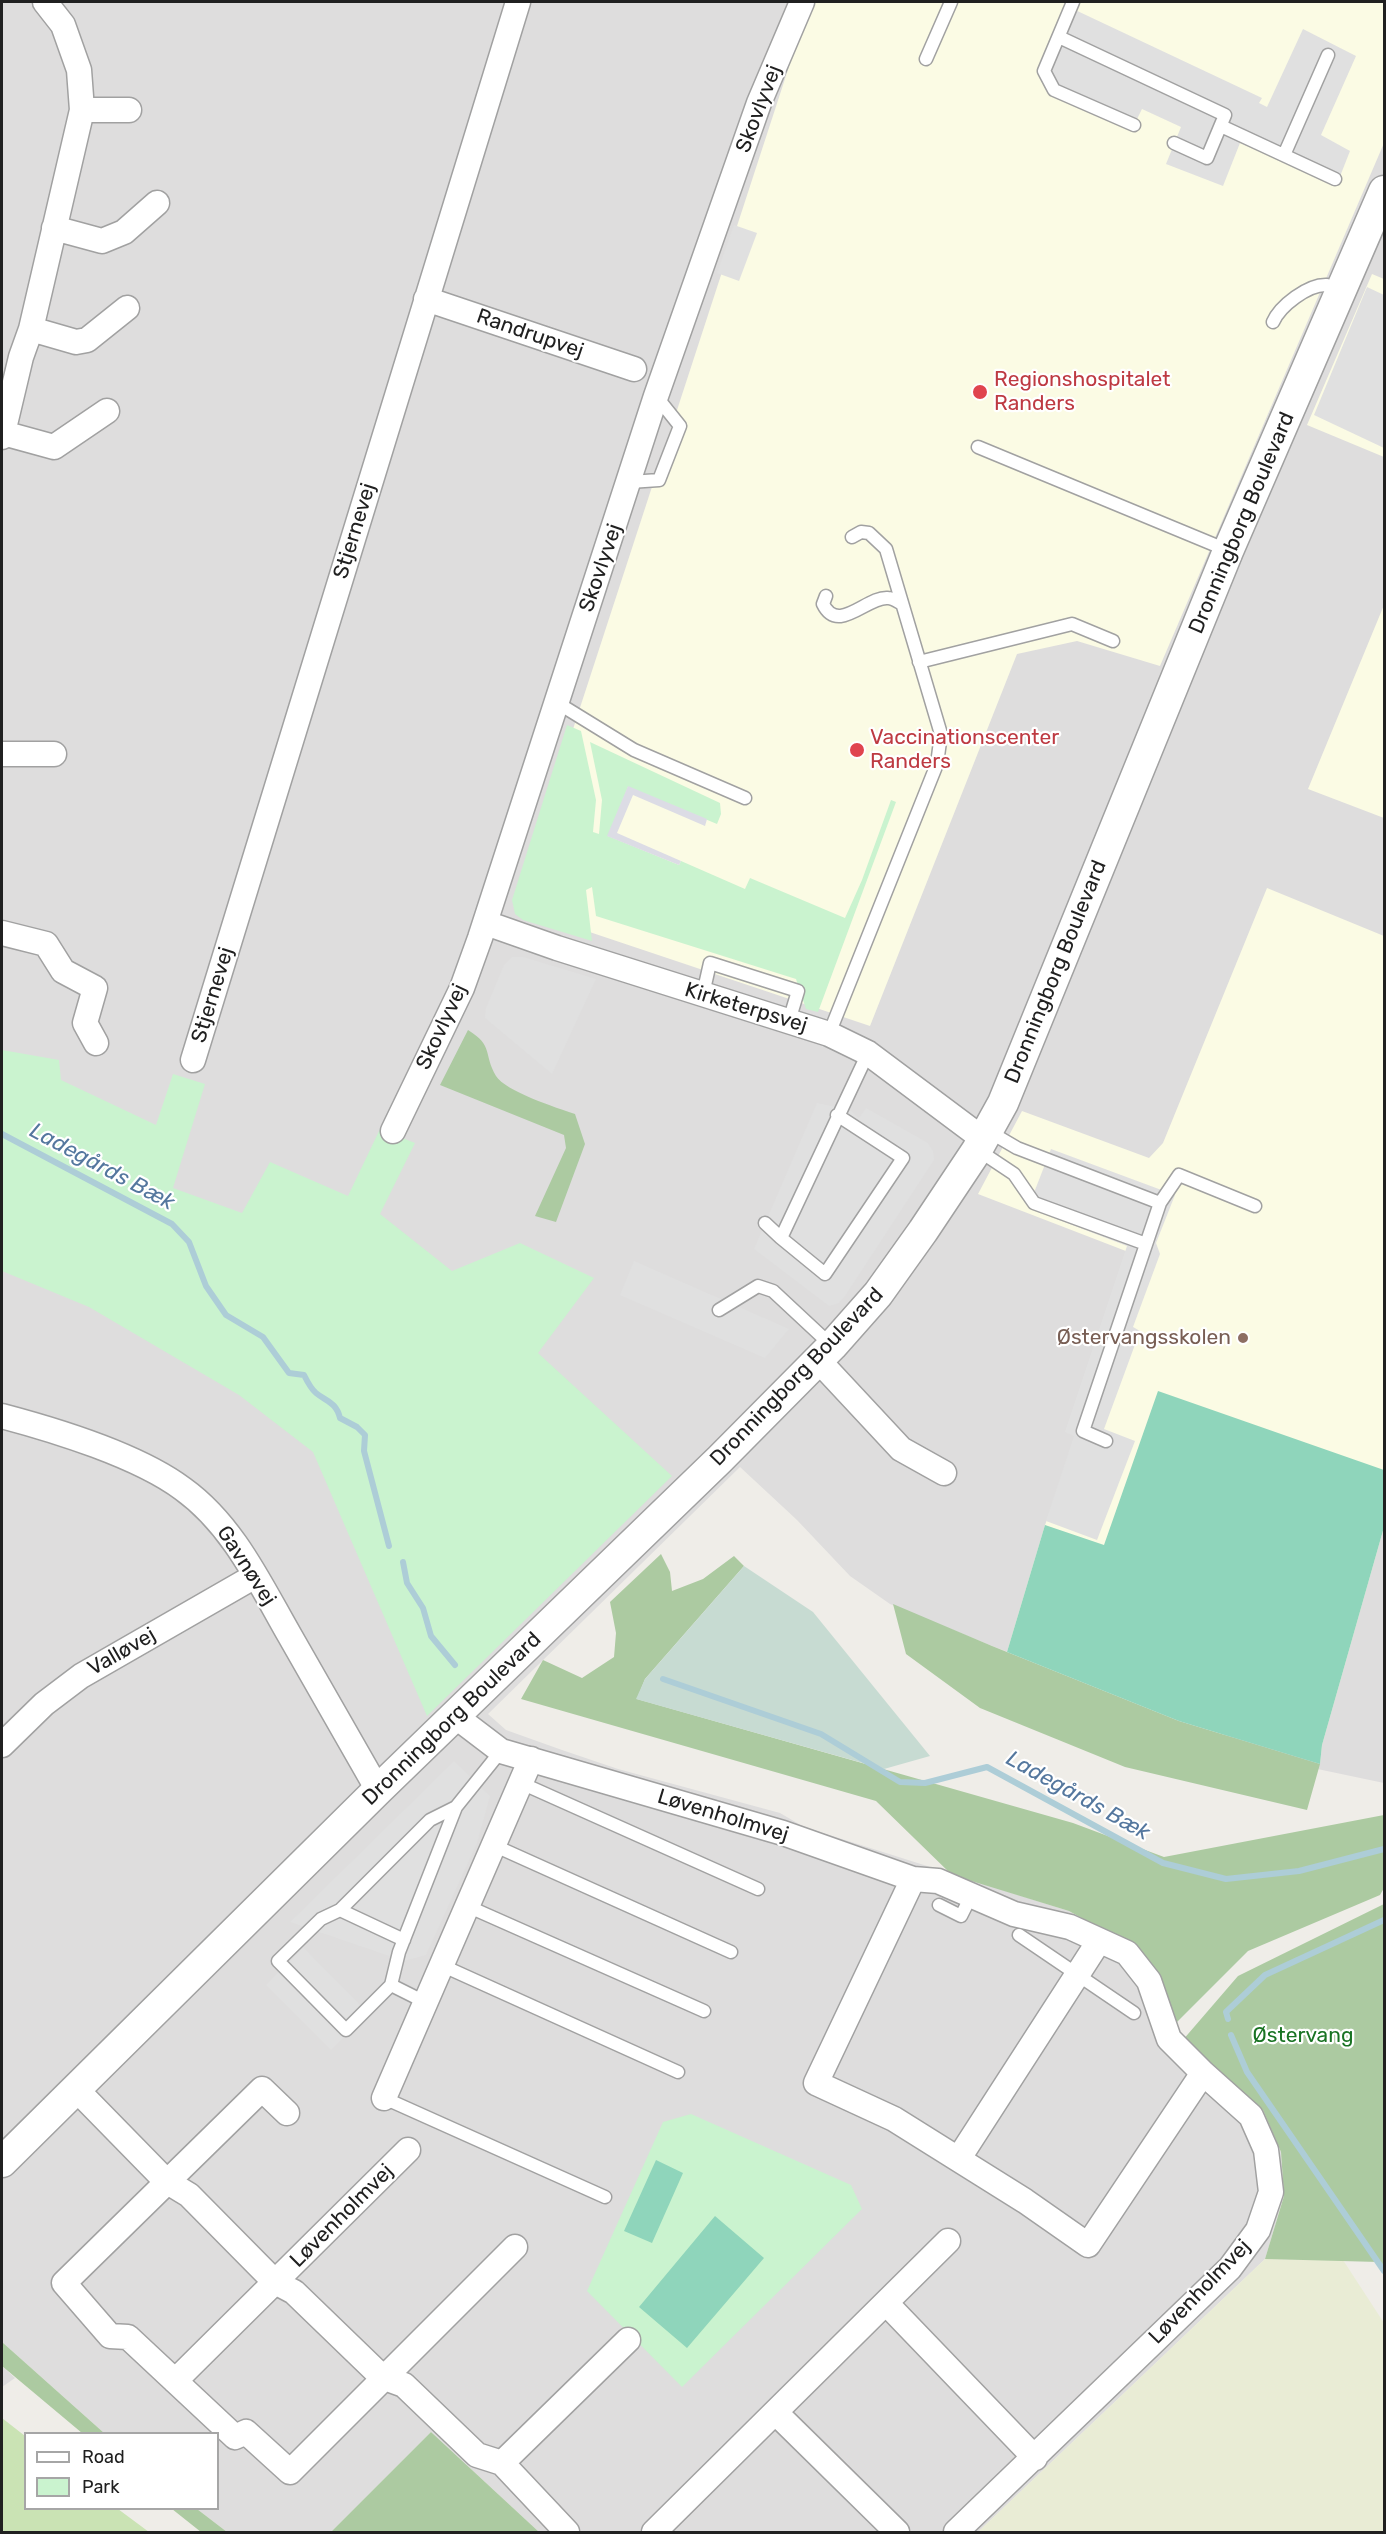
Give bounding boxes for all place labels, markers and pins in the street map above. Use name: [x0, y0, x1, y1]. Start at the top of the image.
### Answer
place label: Regionshospitalet Randers: [994, 367, 1170, 417]
marker: Regionshospitalet Randers: [971, 383, 989, 401]
place label: Vaccinationscenter Randers: [870, 725, 1059, 775]
marker: Vaccinationscenter Randers: [848, 741, 866, 759]
place label: Østervangsskolen: [1057, 1325, 1231, 1351]
marker: Østervangsskolen: [1236, 1331, 1250, 1345]

